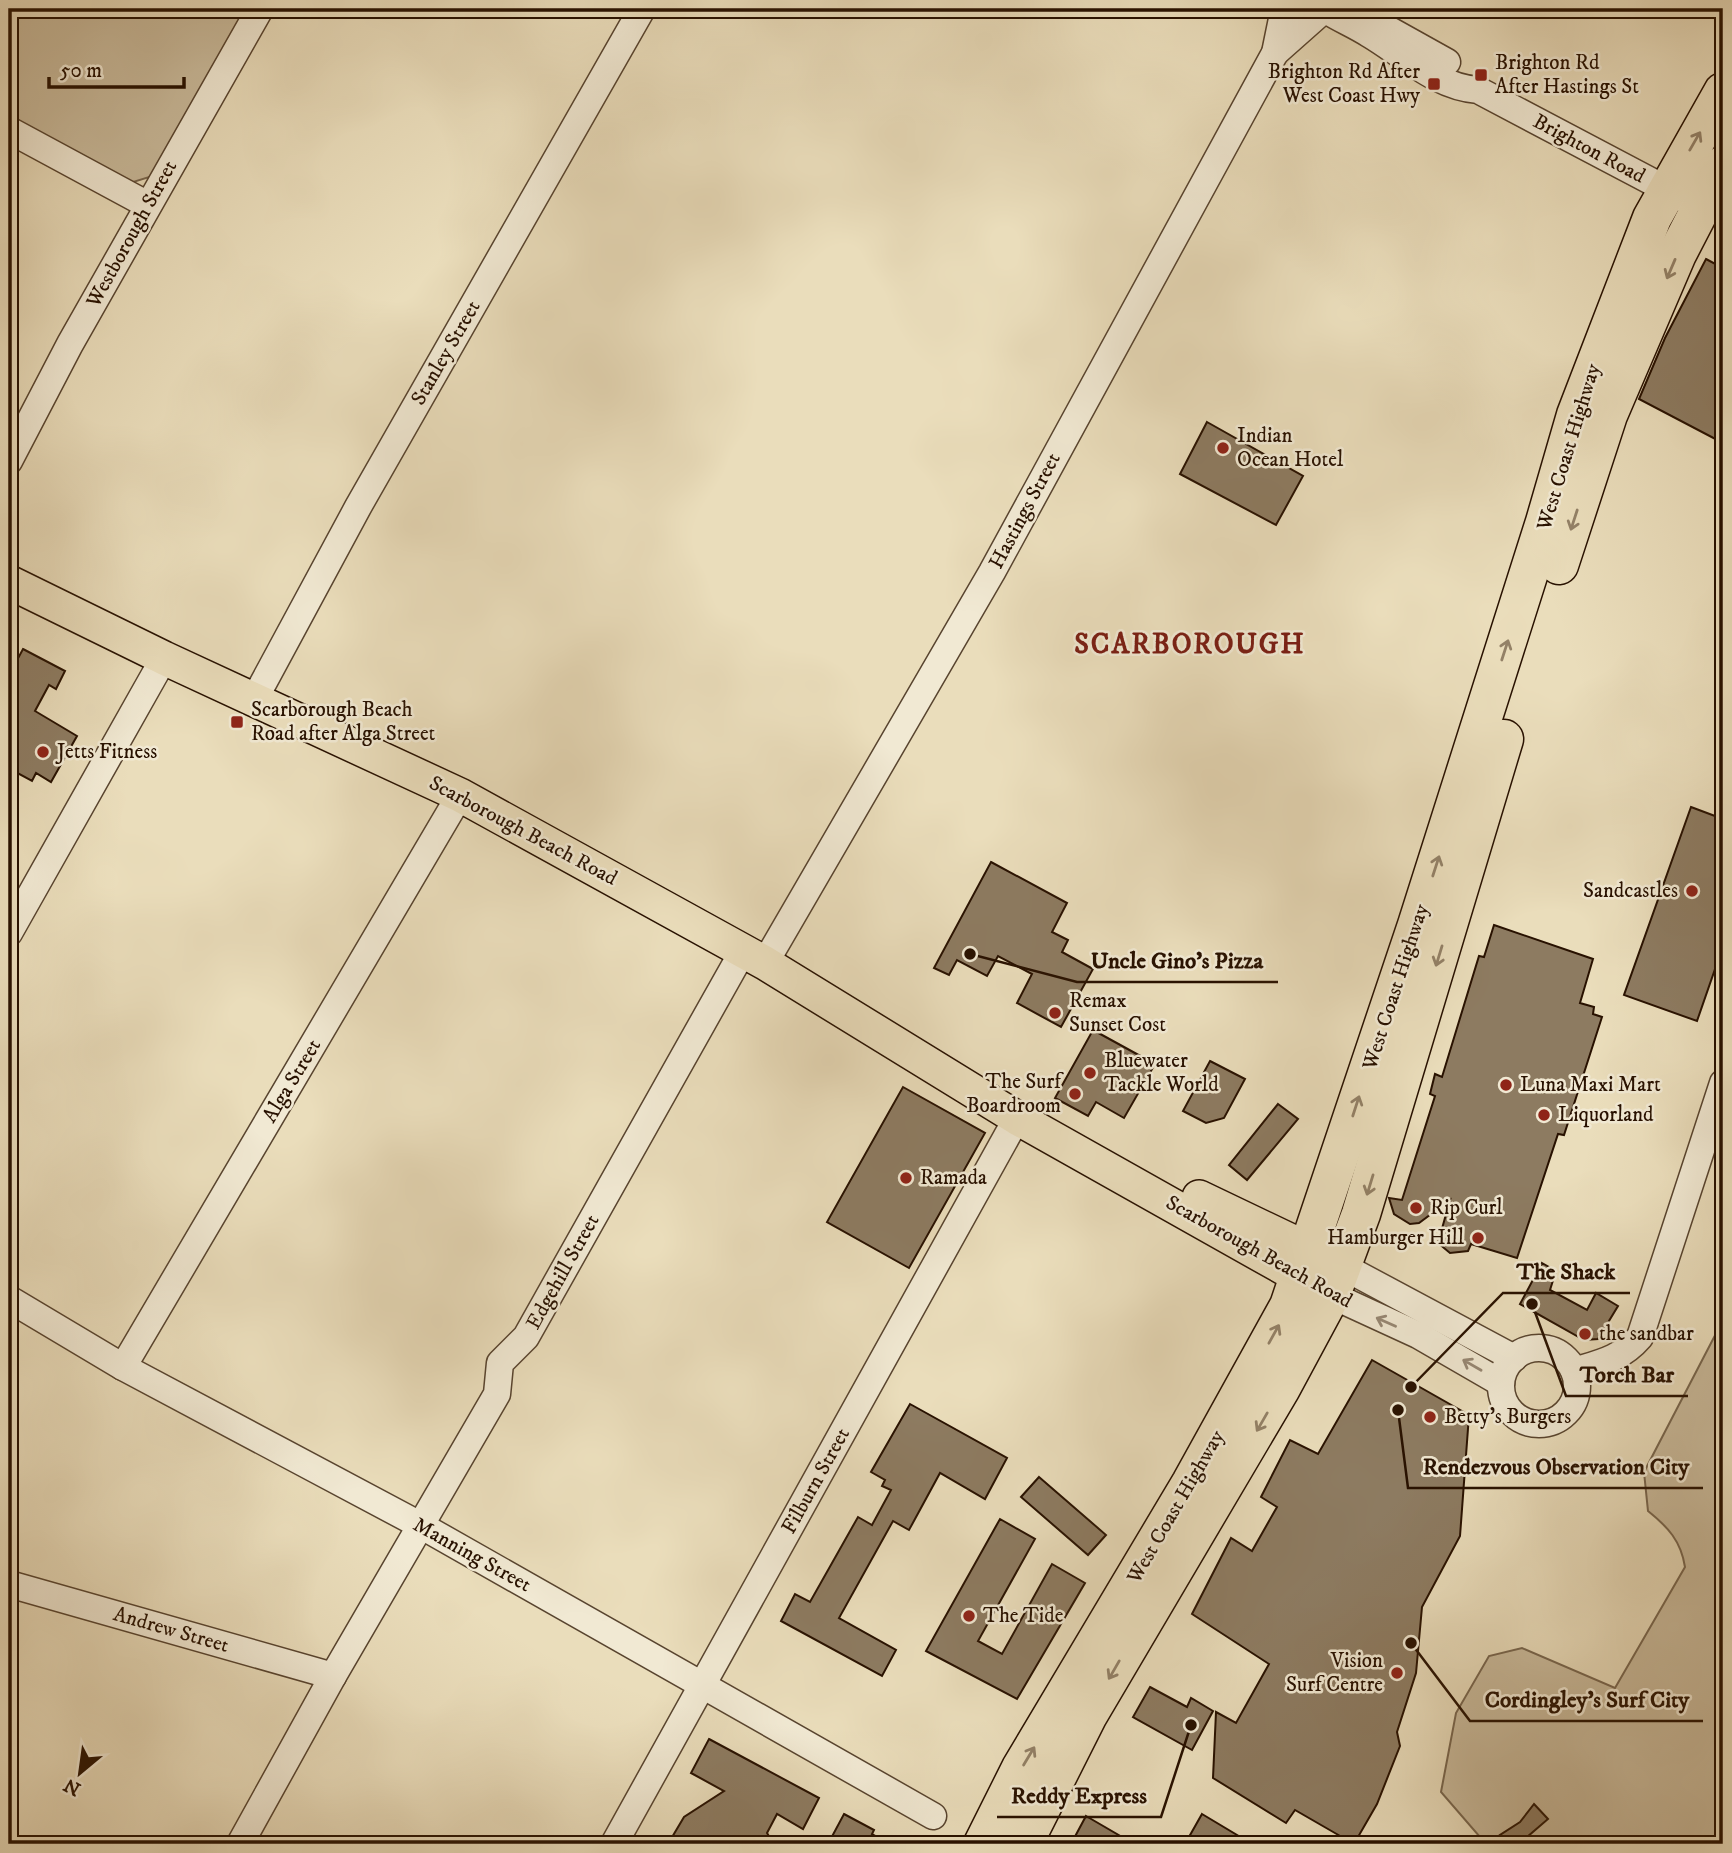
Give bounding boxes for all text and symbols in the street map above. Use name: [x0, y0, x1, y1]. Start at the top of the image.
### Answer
scale bar: [49, 46, 184, 90]
place label: Brighton Rd After Hastings St: [1495, 50, 1639, 100]
text: 50 m: [60, 58, 102, 84]
place label: Brighton Rd After West Coast Hwy: [1268, 59, 1421, 109]
marker: Brighton Rd After Hastings St: [1473, 67, 1489, 83]
marker: Brighton Rd After West Coast Hwy: [1426, 76, 1442, 92]
street label: Brighton Road: [1528, 109, 1650, 190]
one-way arrow: [1688, 132, 1702, 152]
street label: Westborough Street: [80, 156, 183, 313]
one-way arrow: [1664, 258, 1677, 279]
street label: Stanley Street: [406, 296, 487, 410]
street label: West Coast Highway: [1531, 360, 1607, 534]
place label: Indian Ocean Hotel: [1237, 423, 1344, 473]
marker: Indian Ocean Hotel: [1215, 440, 1231, 456]
street label: Hastings Street: [983, 448, 1067, 574]
one-way arrow: [1566, 509, 1579, 531]
district label: SCARBOROUGH: [1074, 627, 1306, 662]
one-way arrow: [1499, 639, 1512, 661]
place label: Scarborough Beach Road after Alga Street: [251, 697, 436, 747]
marker: Scarborough Beach Road after Alga Street: [229, 714, 245, 730]
place label: Jetts Fitness: [55, 739, 157, 765]
marker: Jetts Fitness: [35, 744, 51, 760]
street label: Scarborough Beach Road: [424, 770, 622, 892]
one-way arrow: [1430, 856, 1443, 878]
place label: Sandcastles: [1583, 878, 1678, 904]
marker: Sandcastles: [1684, 883, 1700, 899]
street label: West Coast Highway: [1357, 900, 1435, 1074]
callout: Uncle Gino's Pizza: [1077, 938, 1278, 982]
one-way arrow: [1432, 945, 1445, 967]
text: Uncle Gino's Pizza: [1091, 947, 1265, 976]
place label: Remax Sunset Cost: [1069, 988, 1166, 1038]
marker: Remax Sunset Cost: [1047, 1005, 1063, 1021]
street label: Alga Street: [257, 1034, 327, 1128]
place label: Bluewater Tackle World: [1104, 1048, 1219, 1098]
marker: Bluewater Tackle World: [1082, 1065, 1098, 1081]
place label: The Surf Boardroom: [966, 1069, 1064, 1119]
place label: Luna Maxi Mart: [1520, 1072, 1661, 1098]
marker: Luna Maxi Mart: [1498, 1077, 1514, 1093]
marker: The Surf Boardroom: [1067, 1086, 1083, 1102]
one-way arrow: [1351, 1095, 1364, 1117]
place label: Liquorland: [1558, 1102, 1654, 1128]
marker: Liquorland: [1536, 1107, 1552, 1123]
place label: Ramada: [920, 1165, 987, 1191]
marker: Ramada: [898, 1170, 914, 1186]
one-way arrow: [1363, 1174, 1376, 1196]
street label: Scarborough Beach Road: [1161, 1190, 1357, 1314]
place label: Rip Curl: [1430, 1195, 1503, 1221]
marker: Rip Curl: [1408, 1200, 1424, 1216]
street label: Edgehill Street: [521, 1210, 605, 1334]
place label: Hamburger Hill: [1327, 1225, 1465, 1251]
marker: Hamburger Hill: [1470, 1230, 1486, 1246]
callout: The Shack: [1503, 1249, 1630, 1293]
text: The Shack: [1515, 1258, 1616, 1287]
one-way arrow: [1376, 1315, 1398, 1328]
place label: the sandbar: [1599, 1321, 1694, 1347]
one-way arrow: [1268, 1324, 1281, 1345]
marker: the sandbar: [1577, 1326, 1593, 1342]
callout: Torch Bar: [1566, 1352, 1688, 1396]
one-way arrow: [1462, 1358, 1483, 1371]
text: Torch Bar: [1579, 1361, 1675, 1390]
place label: Betty's Burgers: [1444, 1404, 1571, 1430]
marker: Betty's Burgers: [1422, 1409, 1438, 1425]
one-way arrow: [1255, 1411, 1269, 1431]
street label: Filburn Street: [776, 1423, 856, 1539]
street label: West Coast Highway: [1121, 1425, 1231, 1589]
callout: Rendezvous Observation City: [1408, 1444, 1703, 1488]
text: Rendezvous Observation City: [1423, 1453, 1690, 1482]
street label: Manning Street: [408, 1512, 536, 1598]
street label: Andrew Street: [110, 1601, 232, 1659]
place label: The Tide: [983, 1603, 1064, 1629]
marker: The Tide: [961, 1608, 977, 1624]
place label: Vision Surf Centre: [1286, 1648, 1383, 1698]
one-way arrow: [1107, 1660, 1121, 1680]
marker: Vision Surf Centre: [1389, 1665, 1405, 1681]
callout: Cordingley's Surf City: [1470, 1677, 1703, 1721]
text: Cordingley's Surf City: [1485, 1686, 1690, 1715]
north arrow: [46, 1738, 116, 1808]
one-way arrow: [1022, 1747, 1036, 1767]
text: N: [60, 1773, 85, 1800]
callout: Reddy Express: [997, 1773, 1161, 1817]
text: Reddy Express: [1011, 1782, 1147, 1811]

